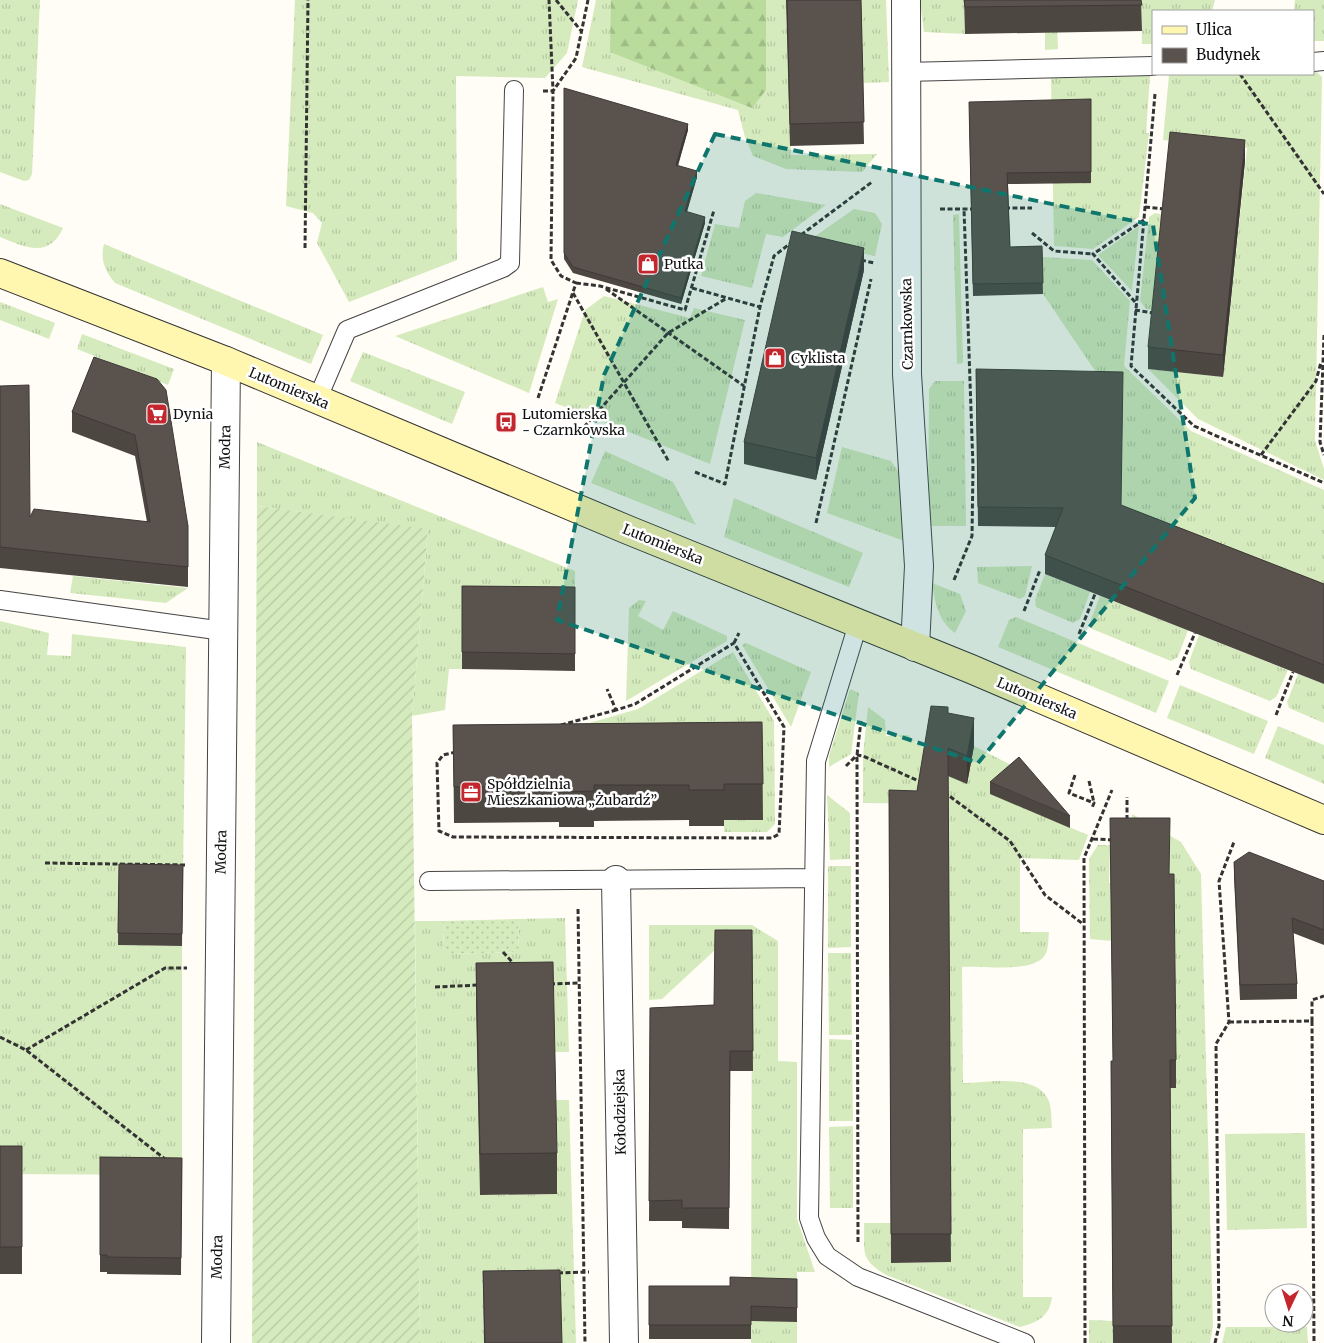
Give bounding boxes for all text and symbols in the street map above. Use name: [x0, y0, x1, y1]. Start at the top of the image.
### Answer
legend: [1152, 10, 1314, 75]
text: Ulica: [1196, 20, 1232, 39]
text: Budynek: [1196, 45, 1261, 64]
shop icon: Putka: [636, 252, 660, 276]
place label: Putka: [664, 255, 704, 273]
street label: Czarnkowska: [897, 278, 917, 370]
shop icon: Cyklista: [763, 346, 787, 370]
place label: Cyklista: [791, 349, 846, 367]
street label: Lutomierska: [246, 363, 332, 413]
supermarket icon: Dynia: [145, 402, 169, 426]
place label: Dynia: [173, 405, 214, 423]
place label: Lutomierska - Czarnkowska: [522, 405, 626, 439]
bus stop icon: Lutomierska - Czarnkowska: [494, 410, 518, 434]
street label: Modra: [216, 424, 234, 469]
street label: Lutomierska: [620, 520, 706, 569]
street label: Lutomierska: [994, 673, 1080, 723]
place label: Spółdzielnia Mieszkaniowa „Żubardź”: [487, 775, 657, 809]
office icon: Spółdzielnia Mieszkaniowa „Żubardź”: [459, 780, 483, 804]
street label: Modra: [212, 829, 230, 874]
street label: Kołodziejska: [610, 1068, 630, 1155]
street label: Modra: [208, 1234, 226, 1279]
north arrow: [1264, 1283, 1314, 1333]
text: N: [1282, 1312, 1294, 1330]

